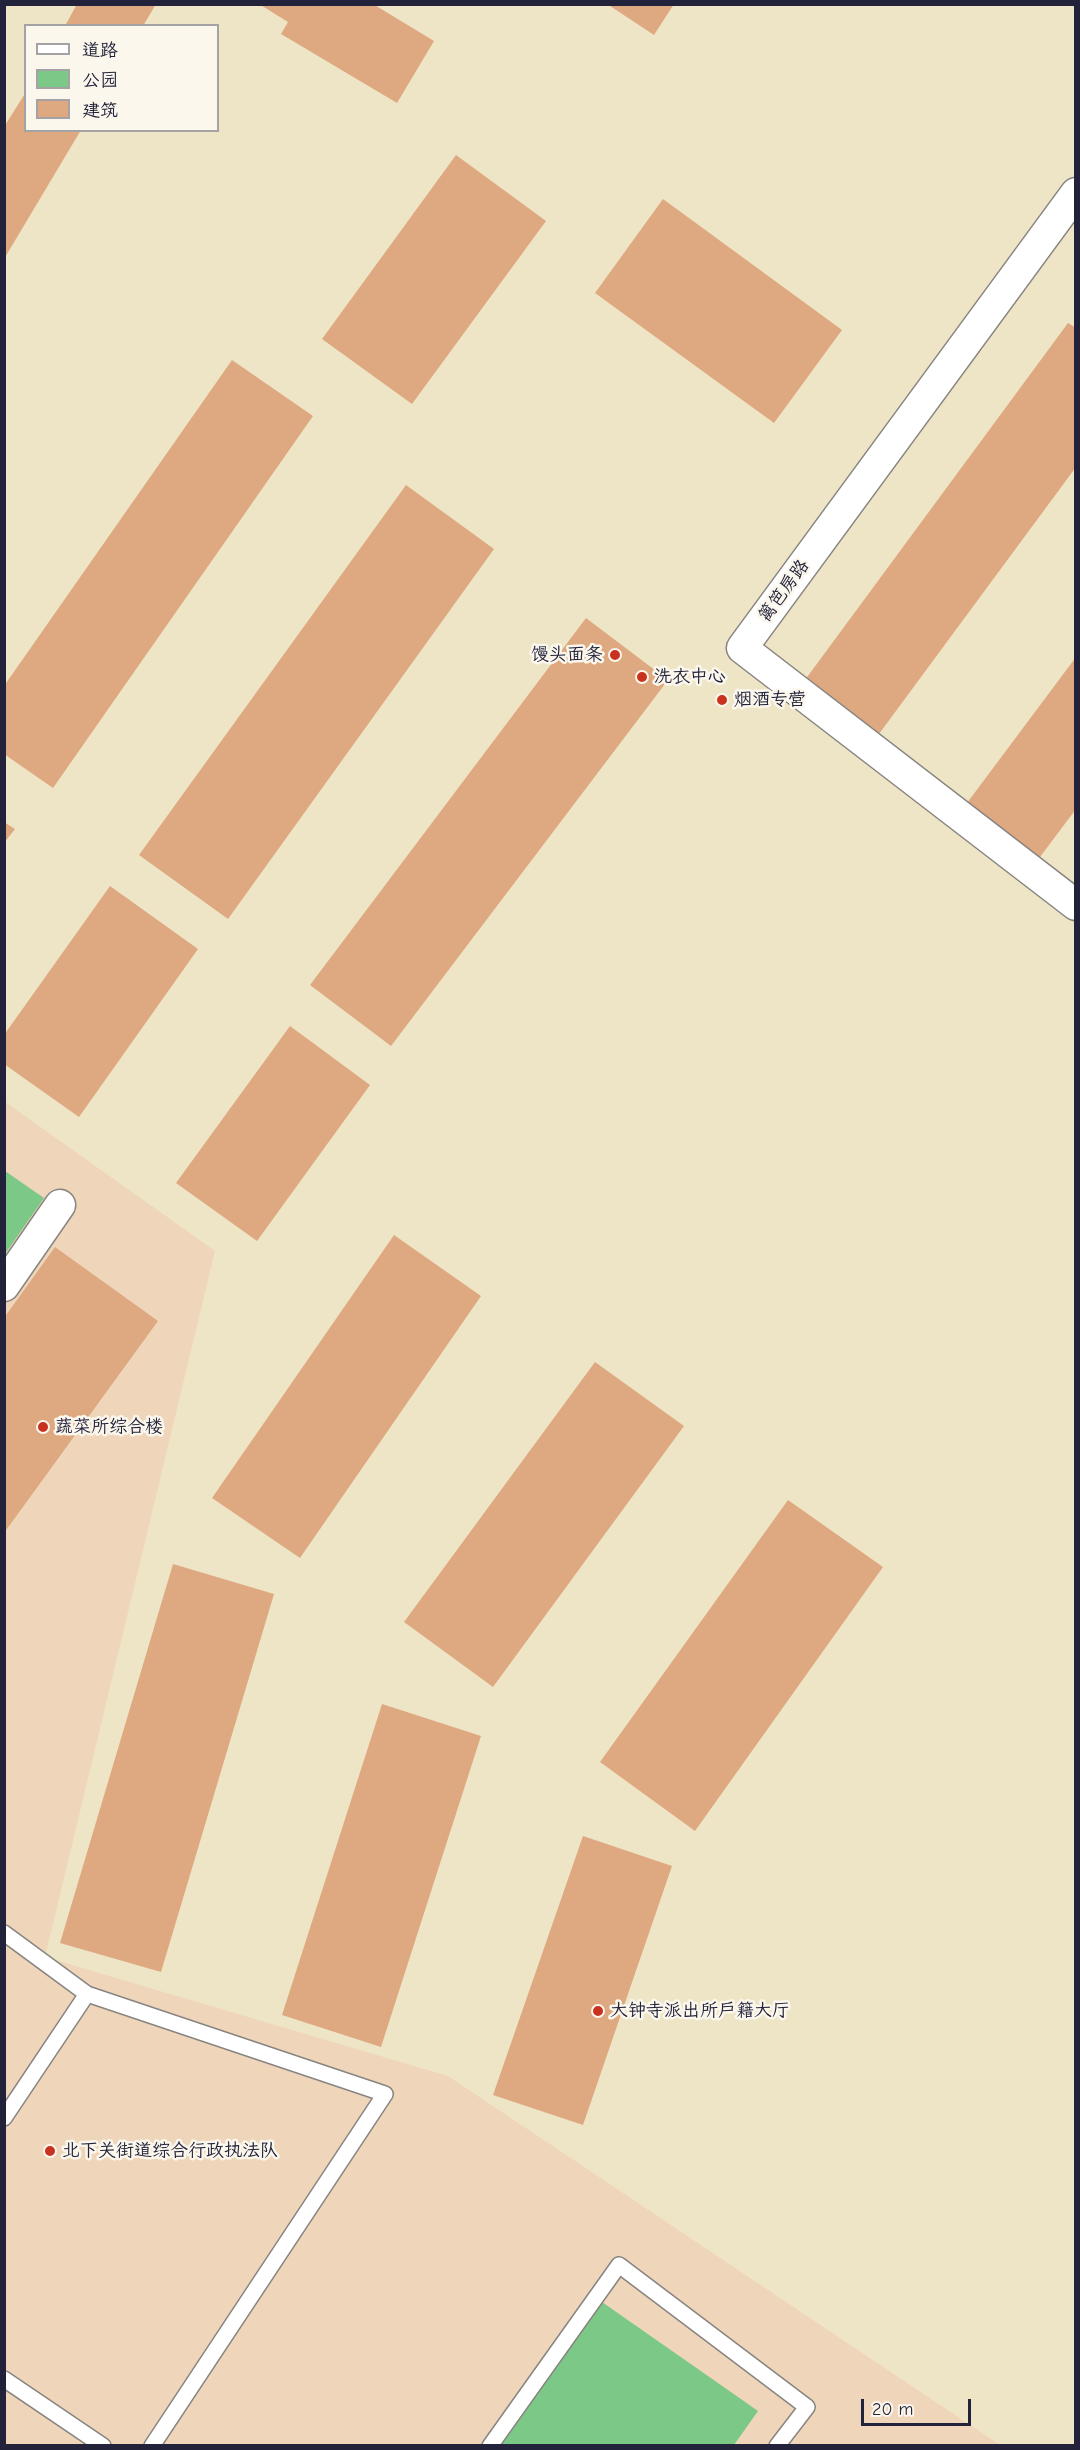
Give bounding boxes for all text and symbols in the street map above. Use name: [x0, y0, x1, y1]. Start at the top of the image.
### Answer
legend: [24, 24, 219, 132]
text: 道路: [82, 40, 118, 61]
text: 公园: [82, 70, 118, 91]
text: 建筑: [82, 100, 118, 121]
street label: 篱笆房路: [754, 556, 814, 626]
place label: 馒头面条: [531, 644, 603, 666]
marker: 馒头面条: [608, 648, 622, 662]
place label: 洗衣中心: [654, 666, 726, 688]
marker: 洗衣中心: [635, 670, 649, 684]
place label: 烟酒专营: [734, 689, 806, 711]
marker: 烟酒专营: [715, 693, 729, 707]
place label: 蔬菜所综合楼: [55, 1416, 163, 1438]
marker: 蔬菜所综合楼: [36, 1420, 50, 1434]
place label: 大钟寺派出所户籍大厅: [610, 2000, 790, 2022]
marker: 大钟寺派出所户籍大厅: [591, 2004, 605, 2018]
place label: 北下关街道综合行政执法队: [62, 2140, 278, 2162]
marker: 北下关街道综合行政执法队: [43, 2144, 57, 2158]
scale bar: [864, 2387, 974, 2425]
text: 20 m: [872, 2399, 913, 2420]

